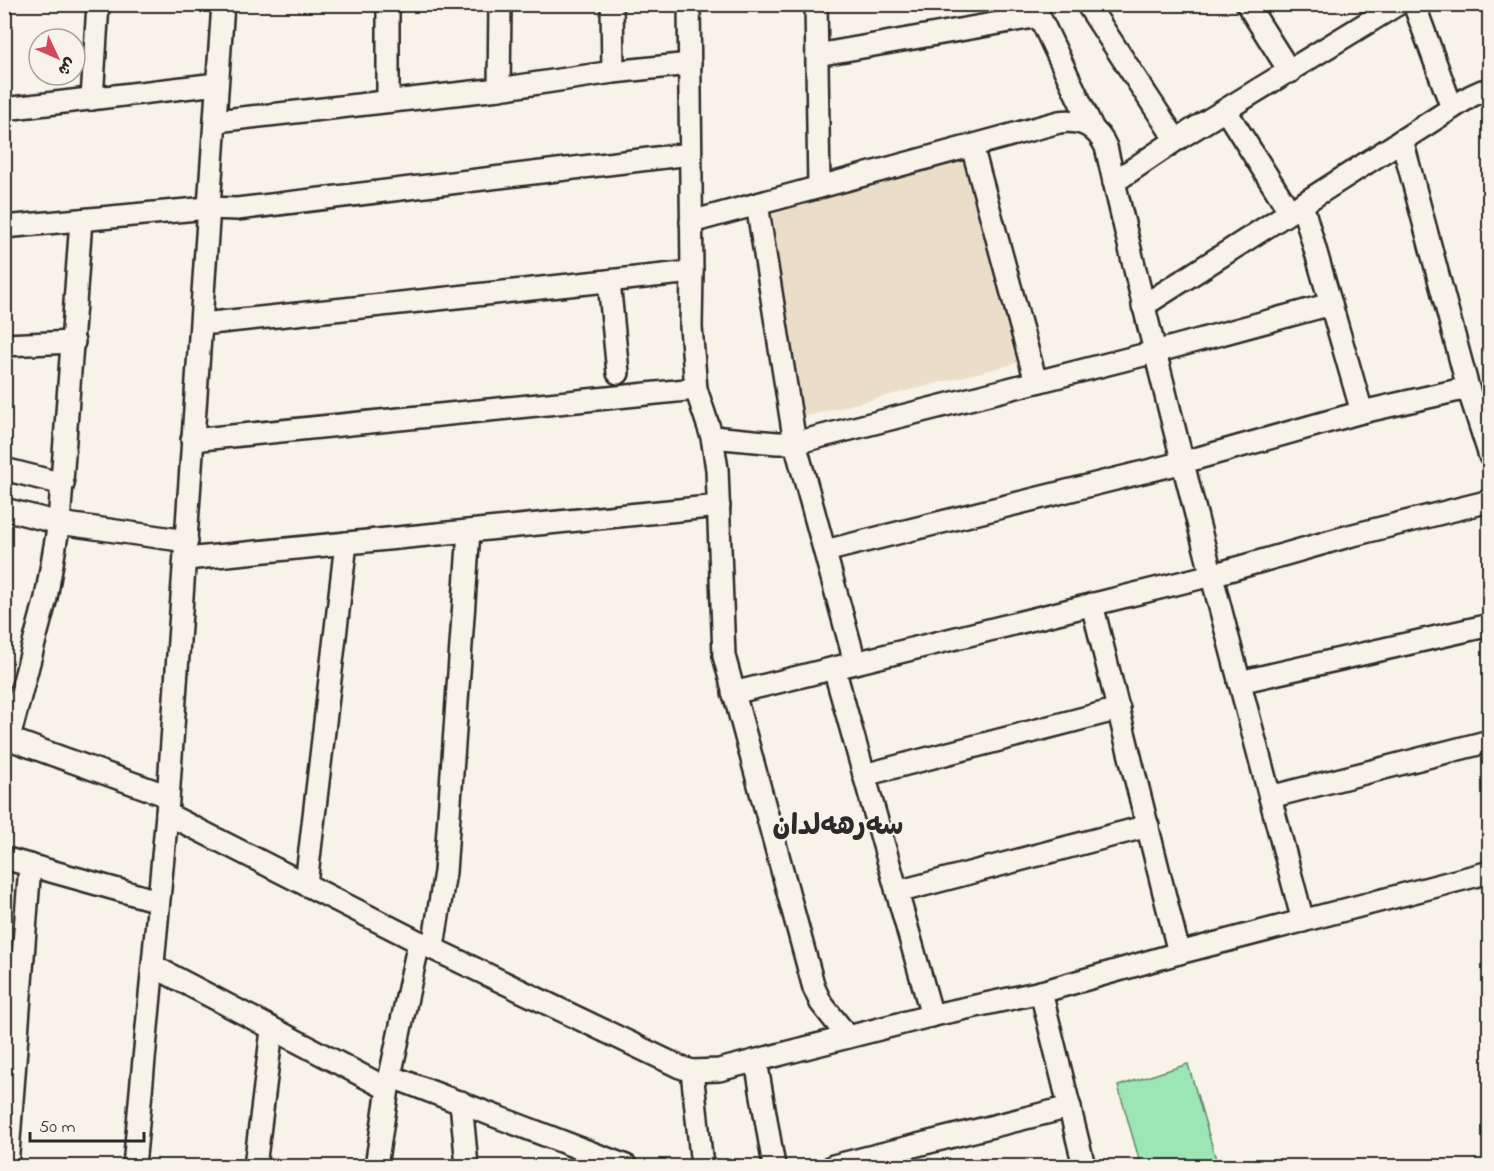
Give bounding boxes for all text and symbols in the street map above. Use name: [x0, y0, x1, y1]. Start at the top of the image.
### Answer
north arrow: [27, 27, 87, 87]
text: ش: [52, 51, 81, 81]
district label: سەرهەلدان: [773, 807, 903, 848]
scale bar: [30, 1105, 144, 1143]
text: 50 m: [39, 1115, 76, 1141]

